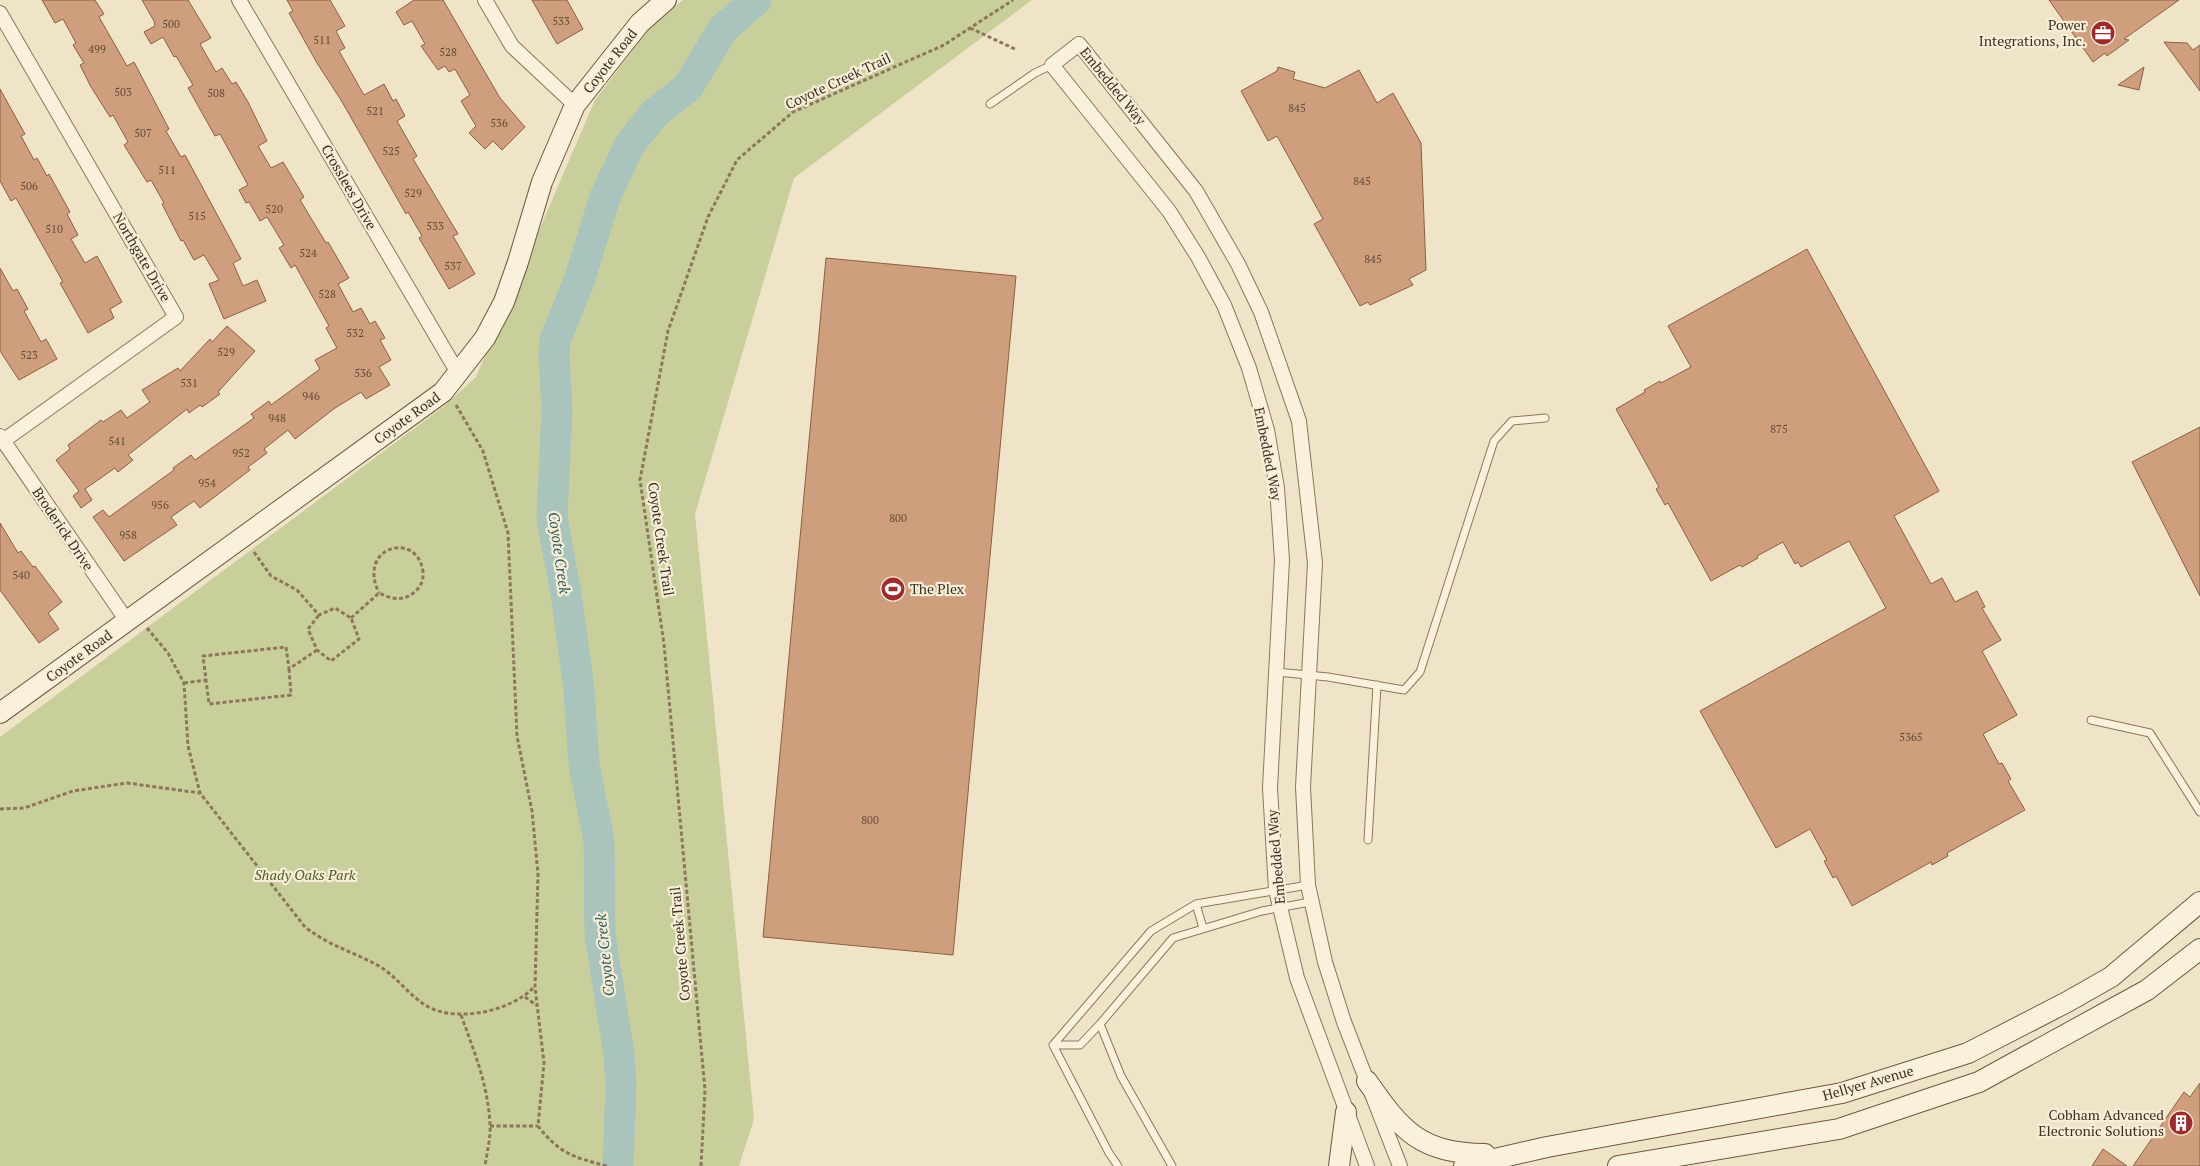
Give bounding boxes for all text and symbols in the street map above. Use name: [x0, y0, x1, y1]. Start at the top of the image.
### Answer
house number: 533: [552, 14, 570, 28]
place label: Power Integrations, Inc.: [1979, 15, 2087, 50]
house number: 500: [162, 17, 180, 31]
office icon: Power Integrations, Inc.: [2090, 20, 2116, 46]
street label: Coyote Road: [578, 24, 641, 97]
house number: 511: [313, 33, 331, 47]
house number: 499: [88, 42, 106, 56]
street label: Embedded Way: [1076, 43, 1151, 129]
house number: 528: [439, 45, 457, 59]
street label: Coyote Creek Trail: [782, 48, 894, 113]
house number: 503: [114, 85, 132, 99]
house number: 508: [207, 86, 225, 100]
house number: 845: [1288, 101, 1306, 115]
house number: 521: [366, 104, 384, 118]
house number: 536: [490, 116, 508, 130]
house number: 507: [134, 126, 152, 140]
street label: Crosslees Drive: [317, 141, 382, 233]
house number: 525: [382, 144, 400, 158]
house number: 511: [158, 163, 176, 177]
house number: 845: [1353, 174, 1371, 188]
house number: 506: [20, 179, 38, 193]
house number: 529: [404, 186, 422, 200]
house number: 520: [265, 202, 283, 216]
street label: Northgate Drive: [109, 209, 176, 305]
house number: 515: [188, 209, 206, 223]
house number: 533: [426, 219, 444, 233]
house number: 510: [45, 222, 63, 236]
house number: 524: [299, 246, 317, 260]
house number: 845: [1364, 252, 1382, 266]
house number: 537: [444, 259, 462, 273]
house number: 528: [318, 287, 336, 301]
house number: 532: [346, 326, 364, 340]
house number: 529: [217, 345, 235, 359]
house number: 523: [20, 348, 38, 362]
house number: 536: [354, 366, 372, 380]
house number: 531: [180, 376, 198, 390]
street label: Coyote Road: [370, 387, 444, 448]
house number: 946: [302, 389, 320, 403]
street label: Embedded Way: [1250, 405, 1287, 503]
house number: 948: [268, 411, 286, 425]
house number: 875: [1770, 422, 1788, 436]
house number: 541: [108, 434, 126, 448]
house number: 952: [232, 446, 250, 460]
house number: 954: [198, 476, 216, 490]
street label: Coyote Creek Trail: [644, 481, 679, 597]
street label: Broderick Drive: [29, 483, 98, 574]
house number: 956: [151, 498, 169, 512]
water label: Coyote Creek: [544, 510, 576, 596]
house number: 800: [889, 511, 907, 525]
house number: 958: [119, 528, 137, 542]
house number: 540: [12, 568, 30, 582]
sports icon: The Plex: [880, 576, 906, 602]
place label: The Plex: [910, 579, 965, 598]
street label: Coyote Road: [42, 625, 116, 686]
house number: 5365: [1899, 730, 1923, 744]
street label: Embedded Way: [1262, 808, 1289, 905]
house number: 800: [861, 813, 879, 827]
park label: Shady Oaks Park: [254, 865, 356, 884]
street label: Coyote Creek Trail: [665, 886, 694, 1002]
water label: Coyote Creek: [590, 912, 618, 997]
street label: Hellyer Avenue: [1820, 1060, 1916, 1105]
place label: Cobham Advanced Electronic Solutions: [2038, 1105, 2164, 1140]
building icon: Cobham Advanced Electronic Solutions: [2168, 1110, 2194, 1136]

